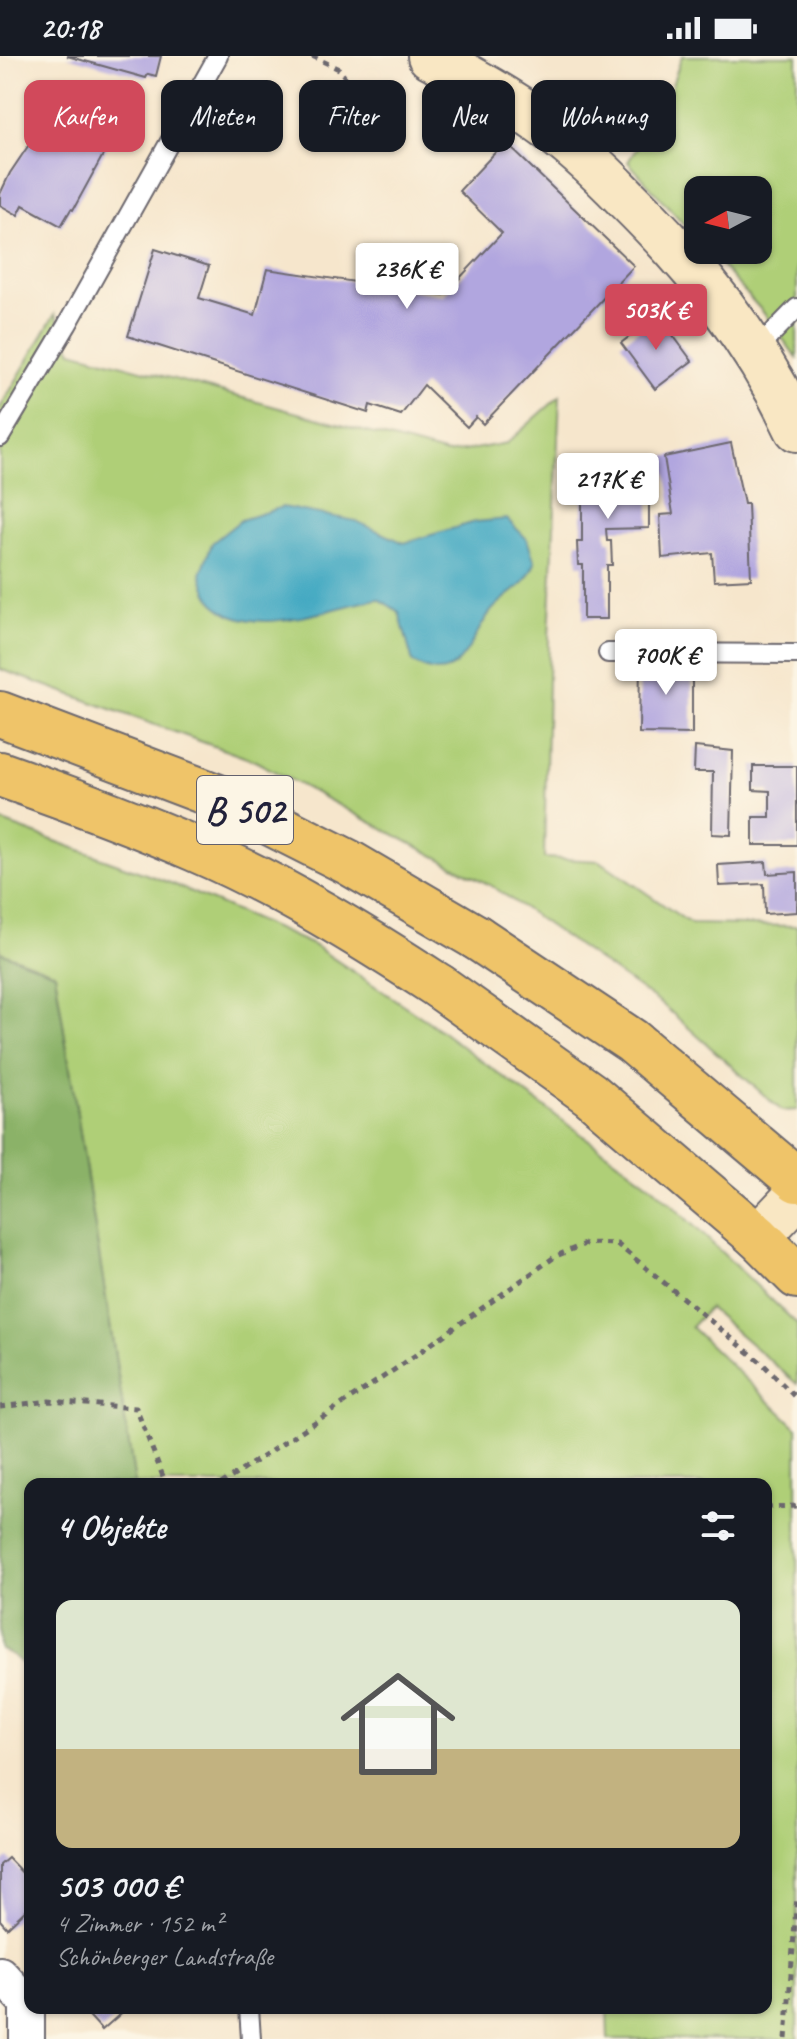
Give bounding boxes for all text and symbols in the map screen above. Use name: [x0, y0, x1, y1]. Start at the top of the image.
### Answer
text: 20:18: [40, 9, 100, 47]
chip: Kaufen: [24, 80, 145, 152]
chip: Mieten: [161, 80, 283, 152]
chip: Filter: [299, 80, 406, 152]
chip: Neu: [422, 80, 515, 152]
chip: Wohnung: [531, 80, 676, 152]
north arrow: [684, 176, 772, 264]
map controls: [684, 176, 772, 264]
pin: 236K €: [342, 243, 472, 311]
text: 236K €: [374, 252, 440, 285]
pin: 503K €: [591, 284, 721, 352]
text: 503K €: [623, 293, 689, 326]
pin: 217K €: [543, 453, 673, 521]
text: 217K €: [575, 462, 641, 495]
pin: 700K €: [601, 629, 731, 697]
text: 700K €: [633, 638, 699, 671]
road number: B 502: [197, 776, 293, 844]
icon: filters: [696, 1504, 740, 1548]
text: 4 Objekte: [56, 1505, 166, 1548]
icon: home: [326, 1652, 470, 1796]
text: 503 000 €: [56, 1864, 179, 1907]
text: 4 Zimmer · 152 m²: [56, 1907, 222, 1940]
text: Schönberger Landstraße: [56, 1940, 273, 1973]

